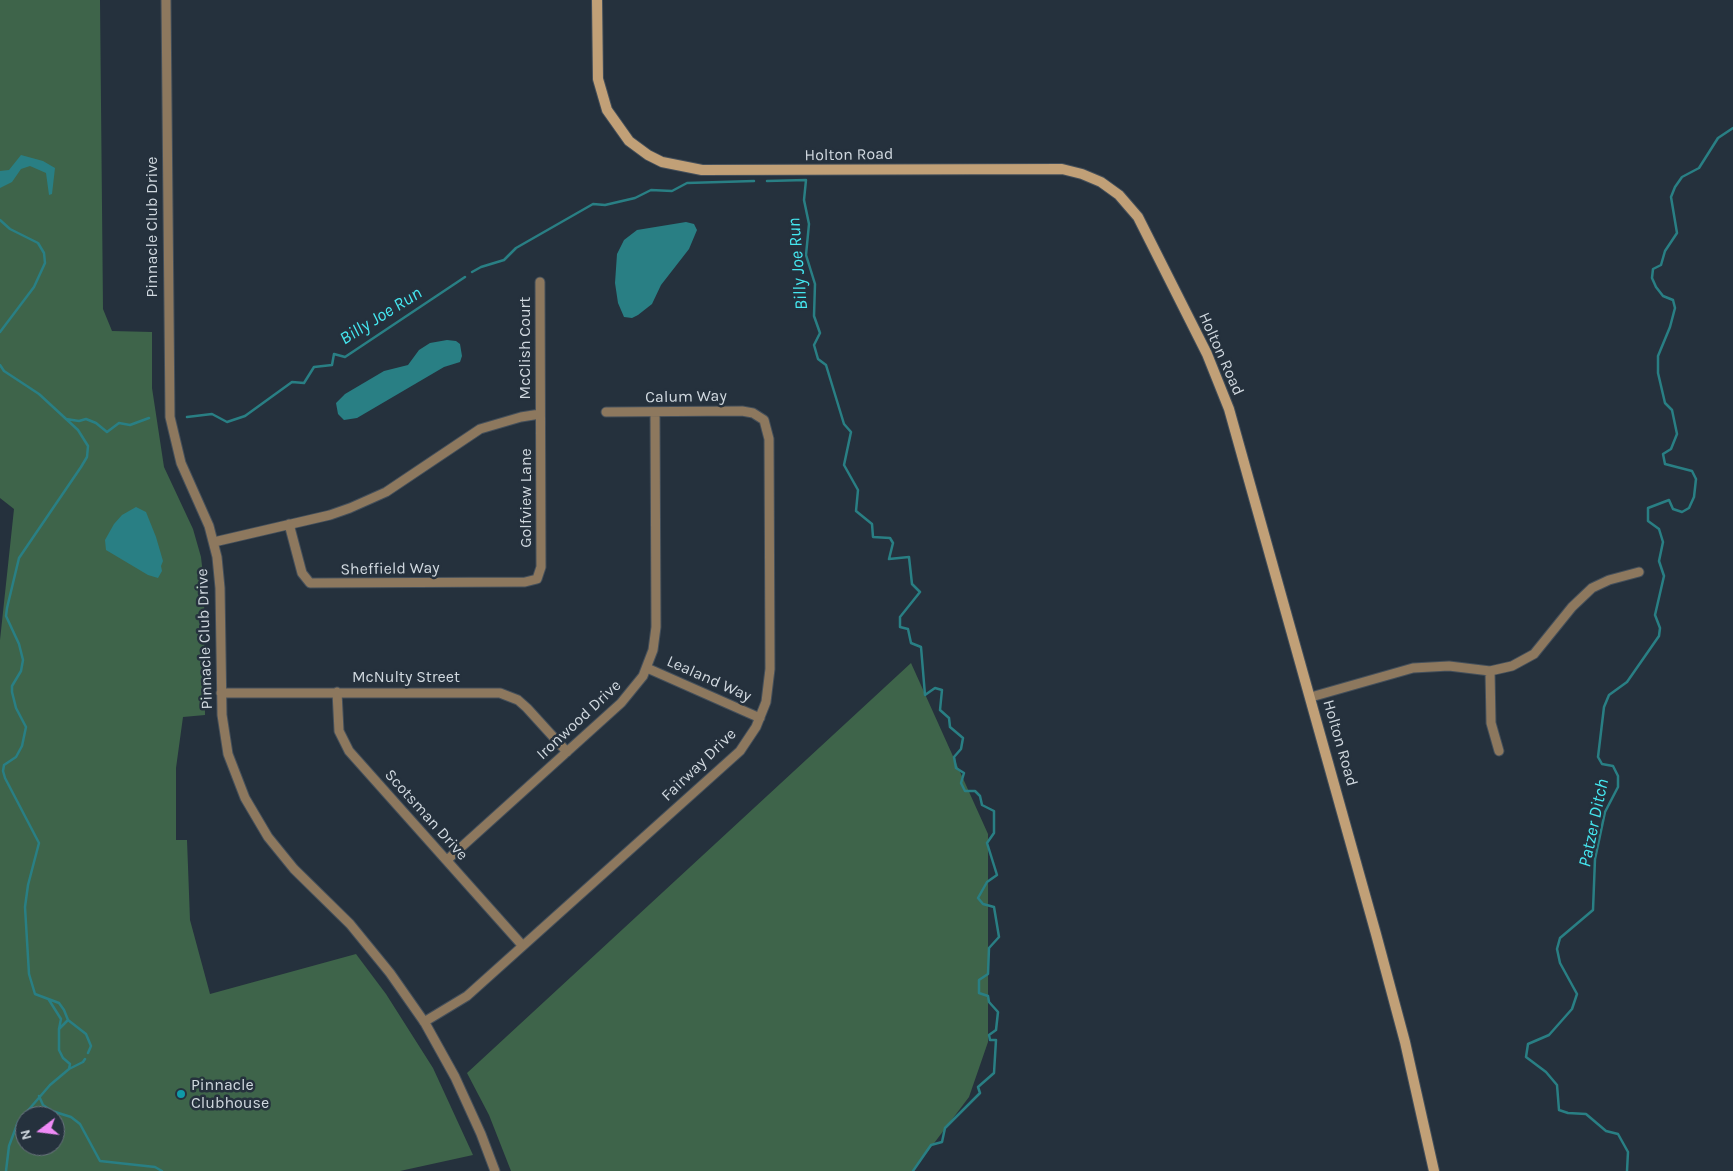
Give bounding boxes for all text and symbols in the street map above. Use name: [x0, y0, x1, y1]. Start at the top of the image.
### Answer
street label: Holton Road: [804, 145, 894, 165]
street label: Pinnacle Club Drive: [142, 156, 162, 298]
water label: Billy Joe Run: [783, 217, 813, 311]
water label: Billy Joe Run: [336, 282, 426, 350]
street label: McClish Court: [515, 297, 535, 399]
street label: Holton Road: [1194, 309, 1248, 399]
street label: Calum Way: [645, 387, 727, 407]
street label: Golfview Lane: [516, 448, 536, 548]
street label: Sheffield Way: [340, 559, 440, 579]
street label: Pinnacle Club Drive: [193, 568, 217, 710]
street label: Lealand Way: [664, 652, 754, 706]
street label: McNulty Street: [352, 667, 460, 687]
street label: Ironwood Drive: [533, 676, 625, 764]
street label: Holton Road: [1319, 698, 1361, 788]
street label: Fairway Drive: [658, 725, 740, 805]
street label: Scotsman Drive: [380, 766, 472, 864]
water label: Patzer Ditch: [1574, 777, 1614, 869]
place label: Pinnacle Clubhouse: [191, 1075, 269, 1113]
marker: Pinnacle Clubhouse: [175, 1088, 187, 1100]
north arrow: [15, 1106, 65, 1156]
text: N: [16, 1128, 36, 1142]

